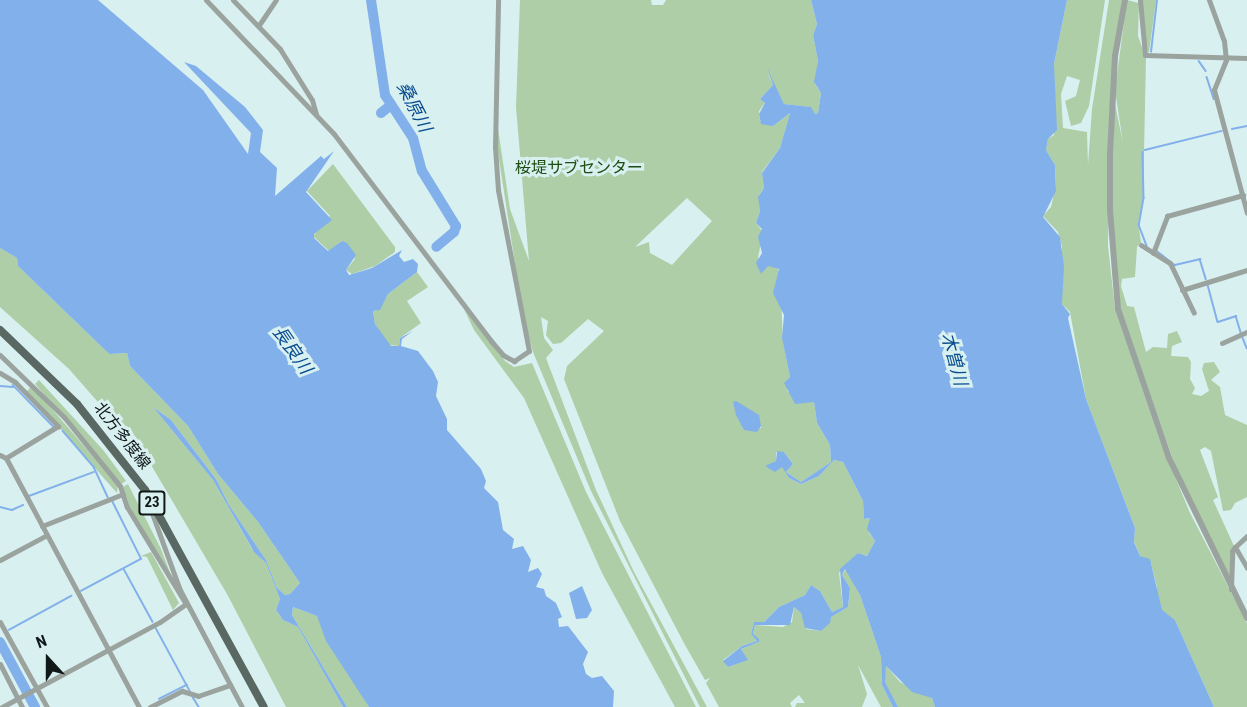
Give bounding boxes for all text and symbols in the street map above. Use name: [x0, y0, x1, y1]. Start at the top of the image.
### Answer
water label: 桑原川: [392, 78, 436, 136]
park label: 桜堤サブセンター: [515, 158, 643, 178]
water label: 長良川: [268, 322, 316, 378]
water label: 木曽川: [937, 330, 971, 388]
street label: 北方多度線: [90, 399, 154, 473]
road number: 23: [137, 491, 167, 515]
north arrow: [18, 629, 78, 689]
text: N: [33, 631, 49, 652]

